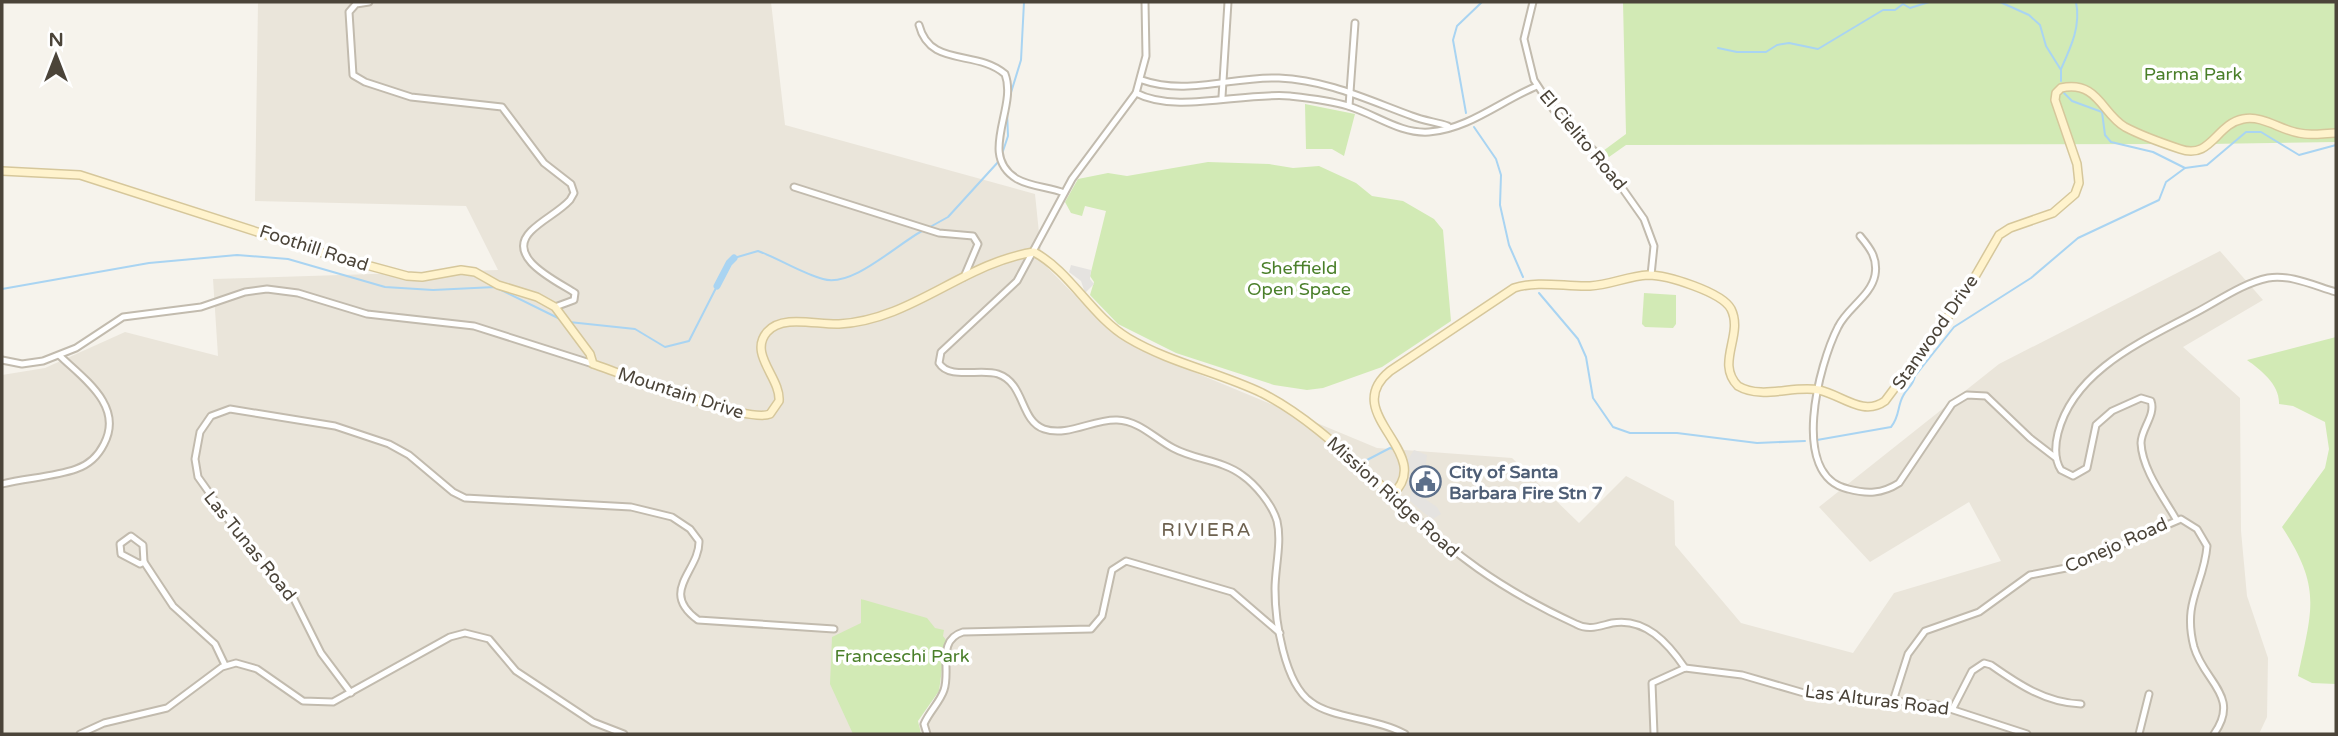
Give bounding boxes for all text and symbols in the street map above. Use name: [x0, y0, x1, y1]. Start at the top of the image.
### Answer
north arrow: [21, 21, 91, 91]
text: N: [48, 29, 64, 51]
park label: Parma Park: [2144, 63, 2242, 85]
street label: El Cielito Road: [1535, 85, 1631, 195]
street label: Foothill Road: [257, 220, 371, 276]
park label: Sheffield Open Space: [1247, 257, 1351, 300]
street label: Stanwood Drive: [1887, 270, 1983, 394]
street label: Mountain Drive: [615, 362, 747, 424]
street label: Mission Ridge Road: [1322, 432, 1464, 562]
place label: City of Santa Barbara Fire Stn 7: [1449, 461, 1603, 504]
public building icon: City of Santa Barbara Fire Stn 7: [1409, 465, 1443, 499]
street label: Las Tunas Road: [199, 487, 301, 605]
street label: Conejo Road: [2061, 513, 2171, 577]
district label: RIVIERA: [1161, 519, 1253, 541]
park label: Franceschi Park: [835, 645, 970, 667]
street label: Las Alturas Road: [1804, 680, 1950, 720]

